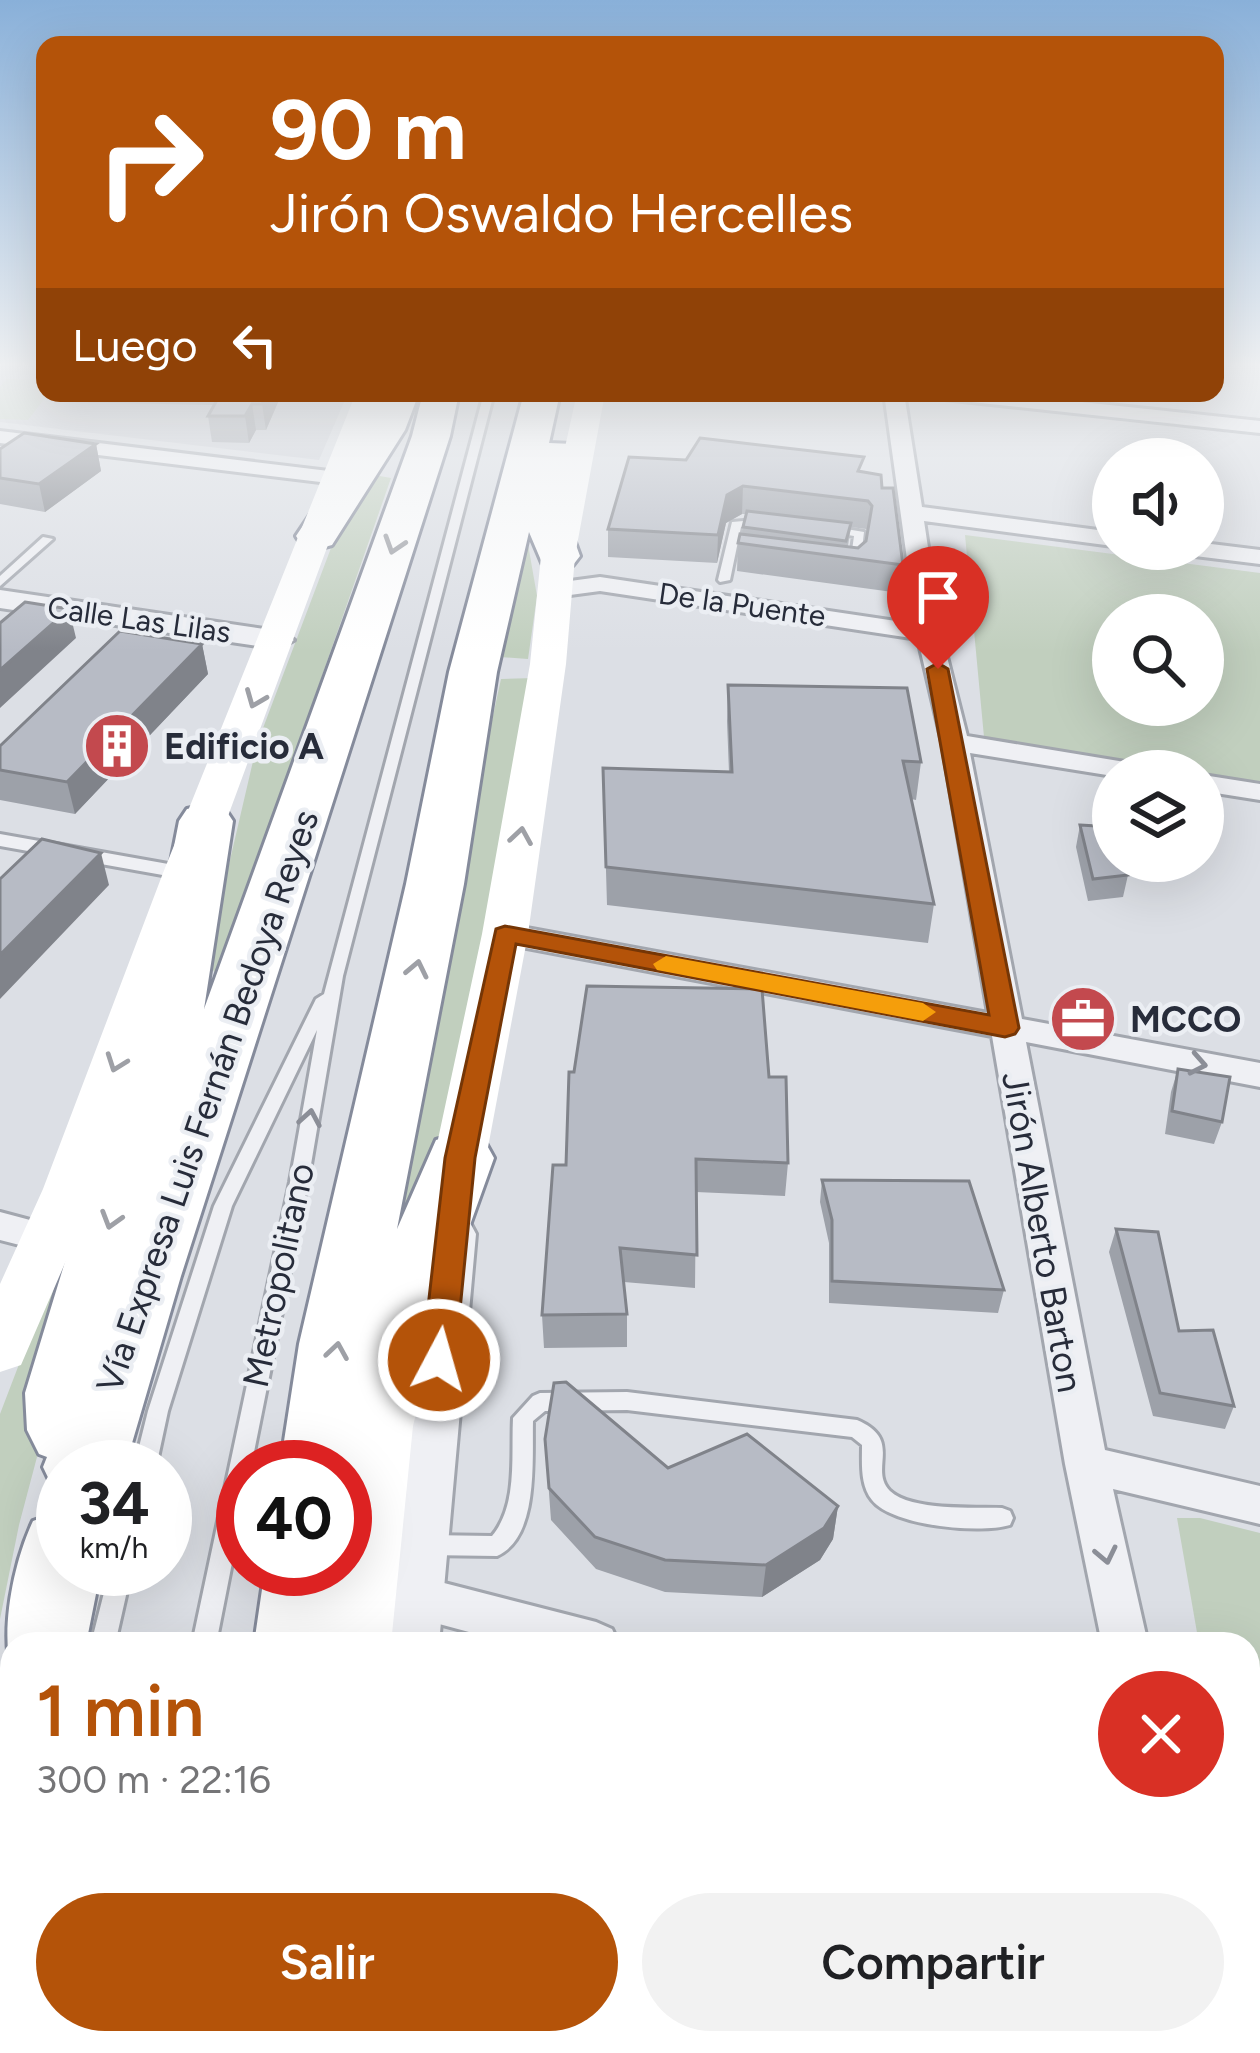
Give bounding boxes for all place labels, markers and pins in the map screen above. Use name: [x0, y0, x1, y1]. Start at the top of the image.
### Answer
pin: [887, 546, 989, 669]
building icon: Edificio A: [82, 711, 152, 781]
place label: Edificio A: [164, 725, 324, 768]
office icon: MCCO: [1048, 984, 1118, 1054]
place label: MCCO: [1130, 998, 1241, 1041]

